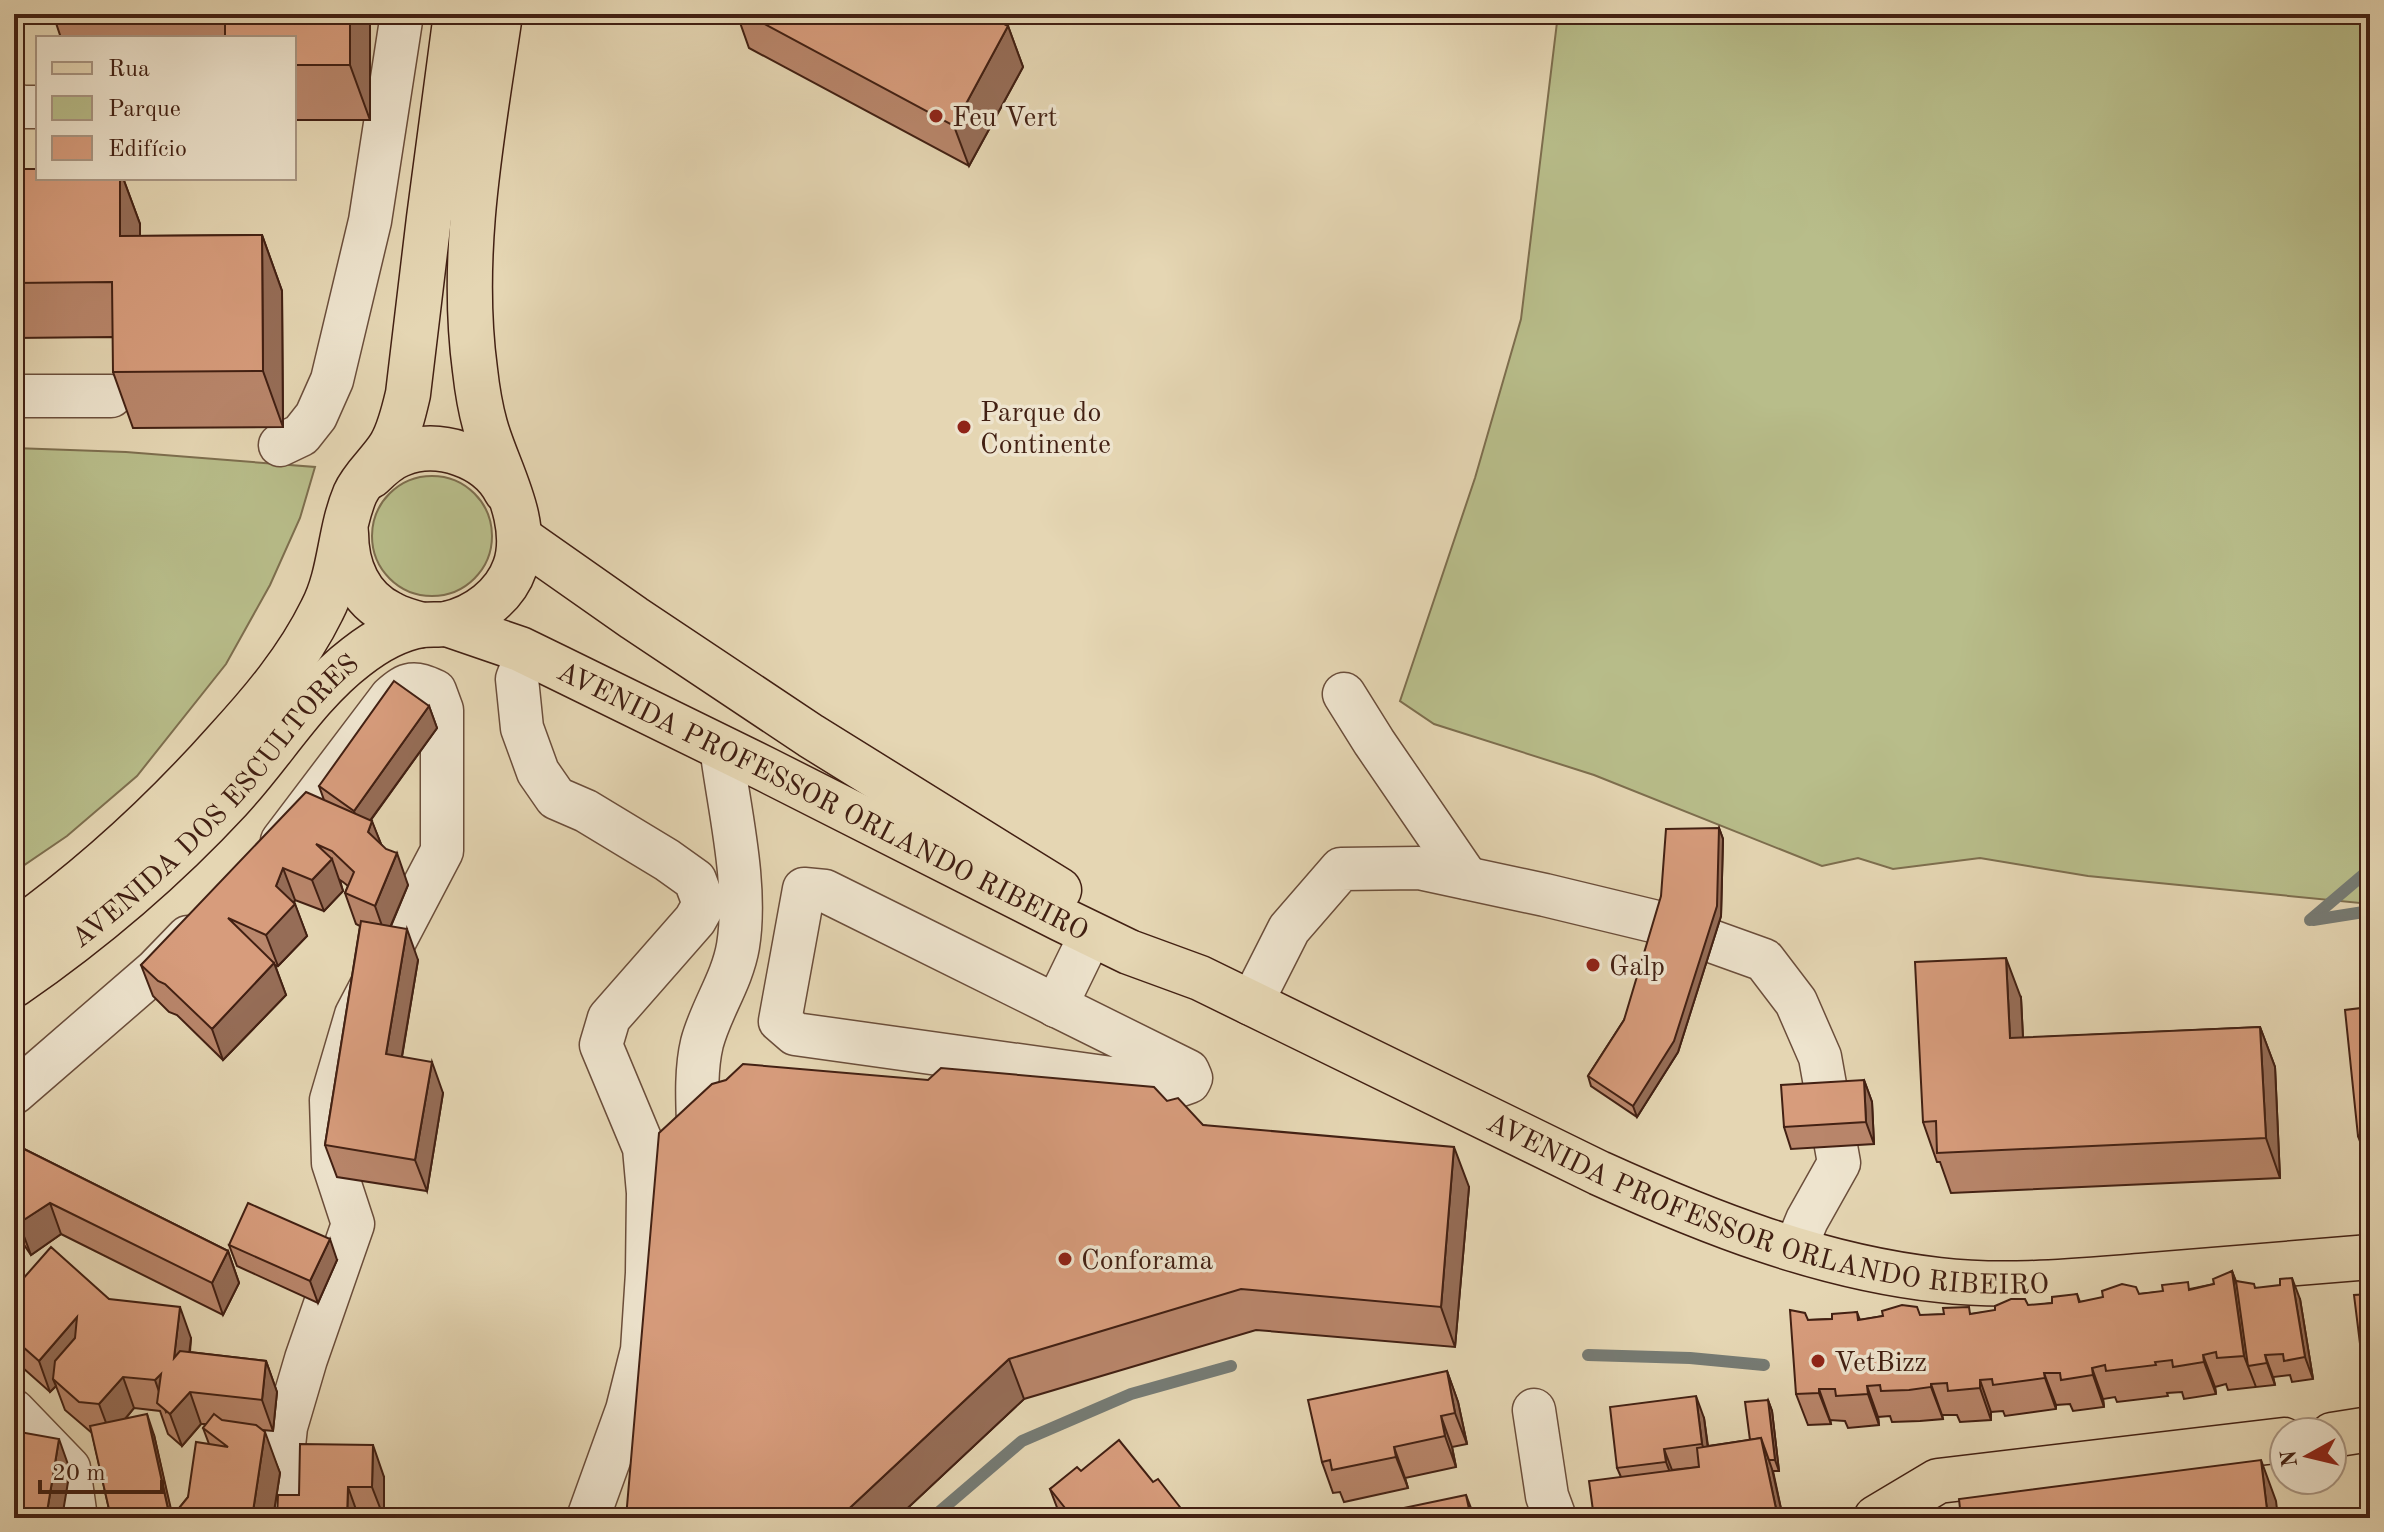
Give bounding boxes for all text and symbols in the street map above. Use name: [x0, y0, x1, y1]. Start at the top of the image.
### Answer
legend: [36, 36, 296, 180]
text: Rua: [108, 58, 150, 82]
text: Parque: [108, 98, 181, 122]
place label: Feu Vert: [952, 105, 1058, 133]
marker: Feu Vert: [927, 107, 945, 125]
text: Edifício: [108, 138, 187, 162]
place label: Parque do Continente: [980, 400, 1111, 460]
marker: Parque do Continente: [955, 418, 973, 436]
street label: AVENIDA DOS ESCULTORES: [67, 650, 365, 954]
street label: AVENIDA PROFESSOR ORLANDO RIBEIRO: [552, 658, 1092, 947]
place label: Galp: [1609, 954, 1665, 982]
marker: Galp: [1584, 956, 1602, 974]
street label: AVENIDA PROFESSOR ORLANDO RIBEIRO: [1482, 1109, 2050, 1301]
place label: Conforama: [1081, 1248, 1213, 1276]
marker: Conforama: [1056, 1250, 1074, 1268]
place label: VetBizz: [1834, 1350, 1927, 1378]
marker: VetBizz: [1809, 1352, 1827, 1370]
north arrow: [2268, 1416, 2348, 1496]
scale bar: [40, 1444, 162, 1494]
text: N: [2278, 1448, 2302, 1468]
text: 20 m: [52, 1462, 106, 1486]

